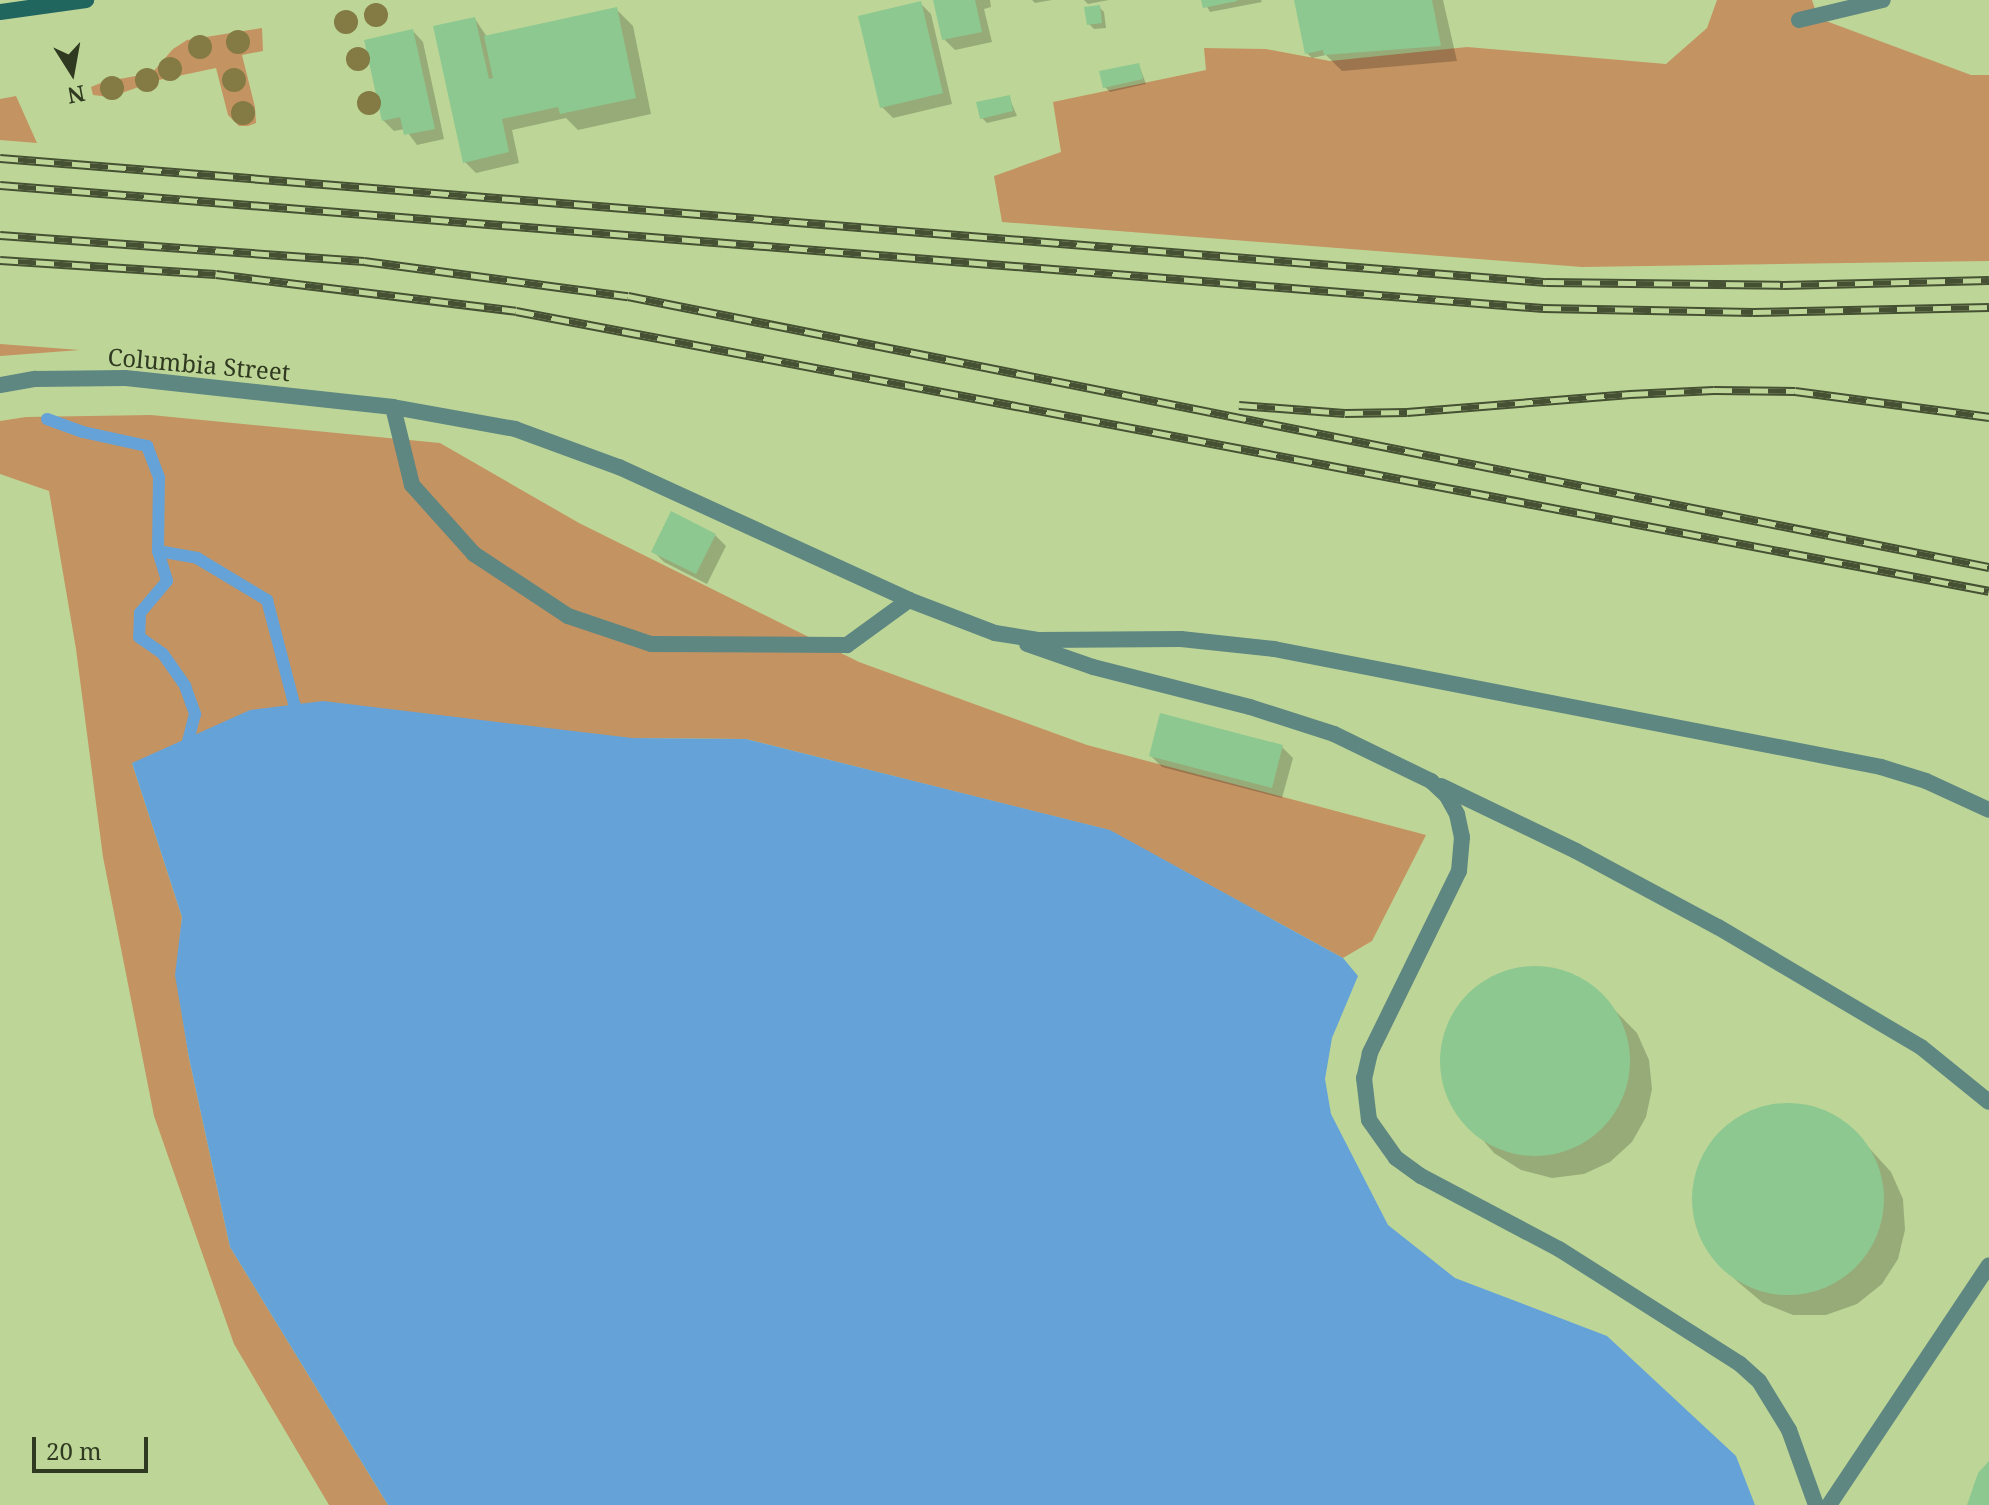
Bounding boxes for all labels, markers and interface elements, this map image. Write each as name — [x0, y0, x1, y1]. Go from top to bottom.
north arrow — [32, 32, 112, 112]
text: N — [65, 79, 88, 112]
street label: Columbia Street — [107, 342, 291, 386]
scale bar — [36, 1421, 152, 1471]
text: 20 m — [46, 1434, 102, 1467]

